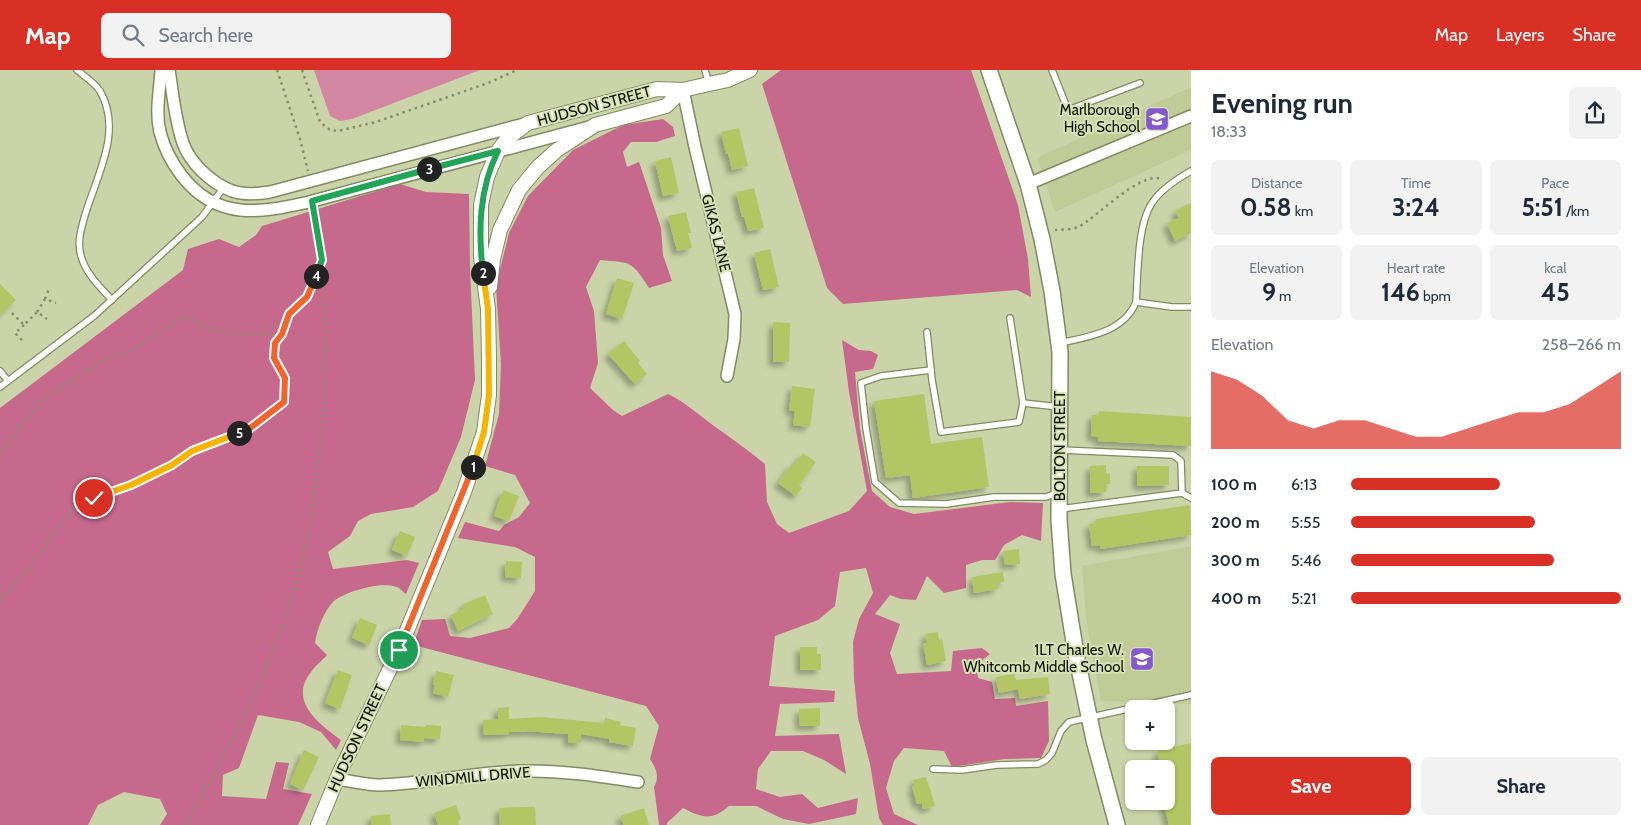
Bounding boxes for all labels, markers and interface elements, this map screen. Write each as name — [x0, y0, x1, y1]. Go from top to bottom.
search box — [101, 13, 451, 58]
text: Map — [25, 21, 71, 50]
icon: search — [119, 21, 147, 49]
text: Search here — [159, 24, 253, 47]
text: Map — [1435, 24, 1468, 46]
text: Layers — [1496, 24, 1545, 46]
text: Share — [1573, 24, 1616, 46]
street label: HUDSON STREET — [535, 82, 653, 130]
text: Evening run — [1211, 86, 1353, 120]
button: share — [1569, 87, 1621, 139]
place label: Marlborough High School — [1060, 101, 1140, 136]
school or university icon: Marlborough High School — [1144, 106, 1170, 132]
text: 18:33 — [1211, 122, 1247, 141]
pin: 3 — [416, 156, 442, 182]
text: 3 — [426, 160, 433, 178]
text: Distance — [1251, 174, 1302, 192]
text: Time — [1401, 174, 1431, 192]
text: Pace — [1541, 174, 1569, 192]
street label: GIKAS LANE — [698, 192, 734, 274]
text: 0.58 — [1240, 192, 1292, 222]
text: 3:24 — [1392, 192, 1440, 222]
text: 5:51 — [1521, 192, 1563, 222]
text: km — [1292, 202, 1313, 220]
text: /km — [1563, 202, 1589, 220]
text: Elevation — [1249, 259, 1304, 277]
text: Heart rate — [1387, 259, 1445, 277]
text: kcal — [1544, 259, 1567, 277]
pin: 2 — [470, 260, 496, 286]
pin: 4 — [304, 264, 328, 288]
text: 2 — [480, 264, 487, 282]
text: 4 — [312, 267, 321, 285]
text: 9 — [1262, 277, 1276, 307]
text: 146 — [1381, 277, 1420, 307]
text: 45 — [1541, 277, 1570, 307]
text: m — [1276, 287, 1291, 305]
text: bpm — [1420, 287, 1451, 305]
text: Elevation — [1211, 335, 1274, 354]
text: 258–266 m — [1542, 335, 1621, 354]
street label: BOLTON STREET — [1051, 391, 1069, 501]
pin: 5 — [226, 420, 252, 446]
text: 5 — [236, 424, 243, 442]
pin: 1 — [460, 454, 486, 480]
text: 1 — [471, 458, 476, 476]
text: 100 m — [1211, 475, 1257, 494]
text: 6:13 — [1291, 475, 1317, 494]
pin — [73, 477, 115, 519]
icon: check — [80, 484, 108, 512]
text: 200 m — [1211, 513, 1260, 532]
text: 5:55 — [1291, 513, 1320, 532]
text: 300 m — [1211, 551, 1260, 570]
text: 5:46 — [1291, 551, 1321, 570]
text: 400 m — [1211, 589, 1261, 608]
text: 5:21 — [1291, 589, 1317, 608]
pin — [378, 629, 420, 671]
icon: arrive — [385, 636, 413, 664]
place label: 1LT Charles W. Whitcomb Middle School — [964, 641, 1124, 676]
school or university icon: 1LT Charles W. Whitcomb Middle School — [1129, 646, 1155, 672]
street label: HUDSON STREET — [324, 681, 390, 795]
map controls — [1125, 700, 1175, 810]
button: + — [1125, 700, 1175, 750]
button: Save — [1211, 757, 1411, 815]
button: Share — [1421, 757, 1621, 815]
button: − — [1125, 760, 1175, 810]
street label: WINDMILL DRIVE — [415, 763, 531, 791]

